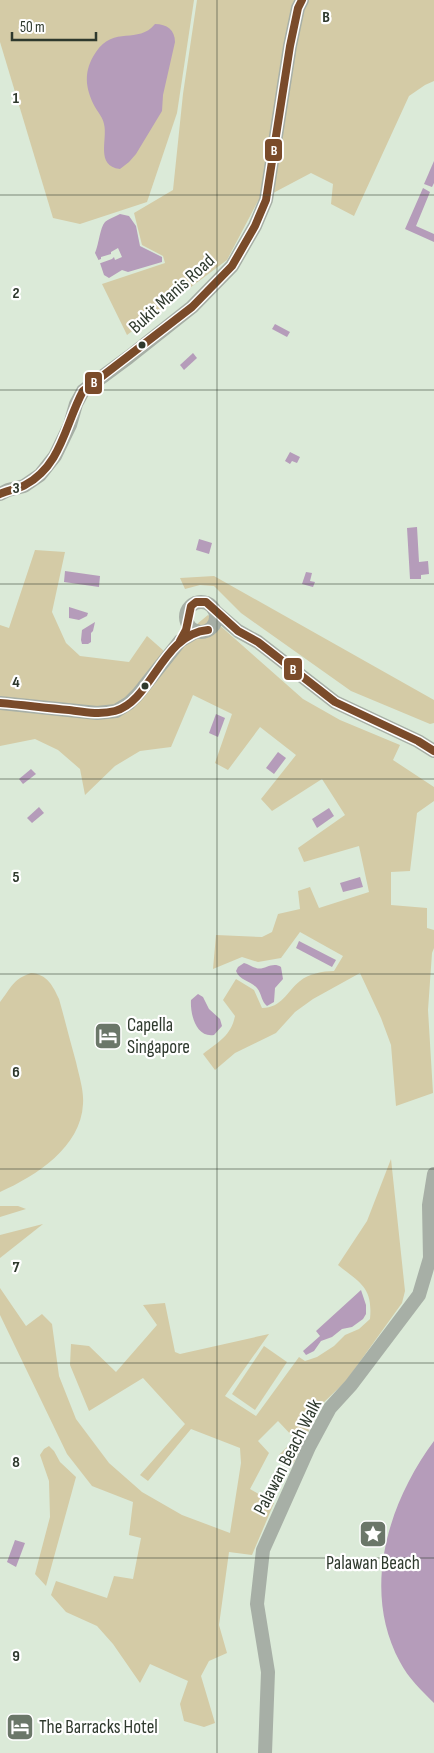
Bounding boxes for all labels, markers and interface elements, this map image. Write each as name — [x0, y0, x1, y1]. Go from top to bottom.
text: B — [322, 8, 330, 27]
scale bar — [12, 10, 96, 42]
text: 50 m — [20, 18, 45, 37]
text: 1 — [13, 89, 20, 108]
line badge: B — [264, 138, 283, 162]
text: B — [271, 142, 278, 159]
street label: Bukit Manis Road — [124, 249, 220, 339]
text: 2 — [12, 284, 20, 303]
unlabelled marker — [137, 340, 147, 350]
line badge: B — [84, 371, 103, 395]
text: B — [91, 374, 98, 391]
text: 3 — [12, 479, 20, 498]
line badge: B — [283, 657, 303, 681]
text: B — [290, 661, 297, 678]
text: 4 — [12, 673, 20, 692]
unlabelled marker — [140, 681, 150, 691]
text: 5 — [12, 868, 20, 887]
place label: Capella Singapore — [127, 1014, 190, 1059]
hotel icon: Capella Singapore — [93, 1021, 123, 1051]
text: 6 — [12, 1063, 20, 1082]
text: 7 — [13, 1258, 20, 1277]
street label: Palawan Beach Walk — [249, 1395, 327, 1519]
text: 8 — [12, 1453, 20, 1472]
place icon: Palawan Beach — [358, 1519, 388, 1549]
place label: Palawan Beach — [326, 1552, 420, 1575]
text: 9 — [12, 1647, 20, 1666]
hotel icon: The Barracks Hotel — [5, 1712, 35, 1742]
place label: The Barracks Hotel — [39, 1716, 158, 1739]

